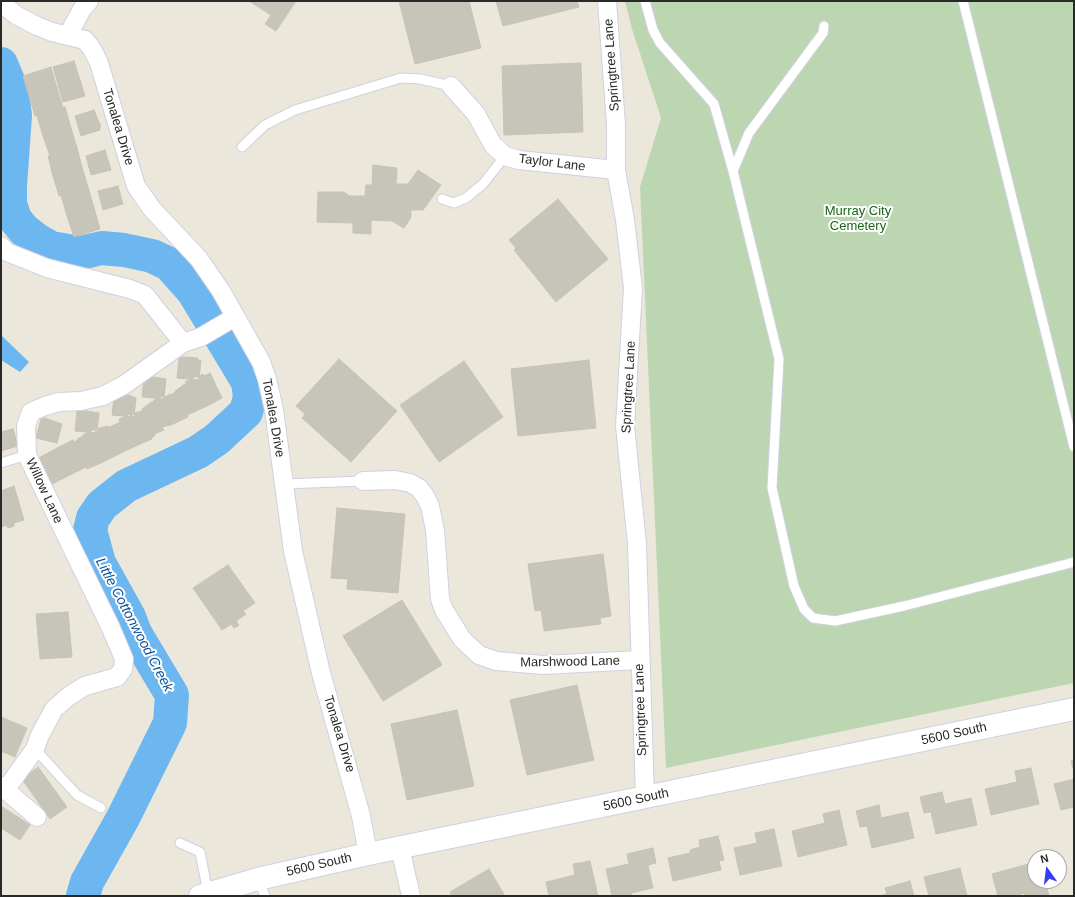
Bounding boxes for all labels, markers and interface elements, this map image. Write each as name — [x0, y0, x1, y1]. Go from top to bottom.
street label: Springtree Lane — [601, 18, 623, 112]
street label: Tonalea Drive — [99, 87, 137, 167]
street label: Taylor Lane — [518, 151, 586, 175]
park label: Murray City Cemetery — [825, 203, 891, 234]
street label: Springtree Lane — [619, 340, 639, 434]
street label: Tonalea Drive — [258, 378, 288, 458]
street label: Willow Lane — [22, 456, 66, 526]
water label: Little Cottonwood Creek — [92, 555, 176, 695]
street label: Marshwood Lane — [520, 653, 620, 671]
street label: Springtree Lane — [632, 664, 650, 756]
street label: Tonalea Drive — [320, 694, 358, 774]
street label: 5600 South — [920, 719, 988, 749]
street label: 5600 South — [602, 785, 670, 815]
north arrow — [1027, 849, 1067, 889]
street label: 5600 South — [285, 850, 353, 880]
text: N — [1039, 852, 1050, 865]

